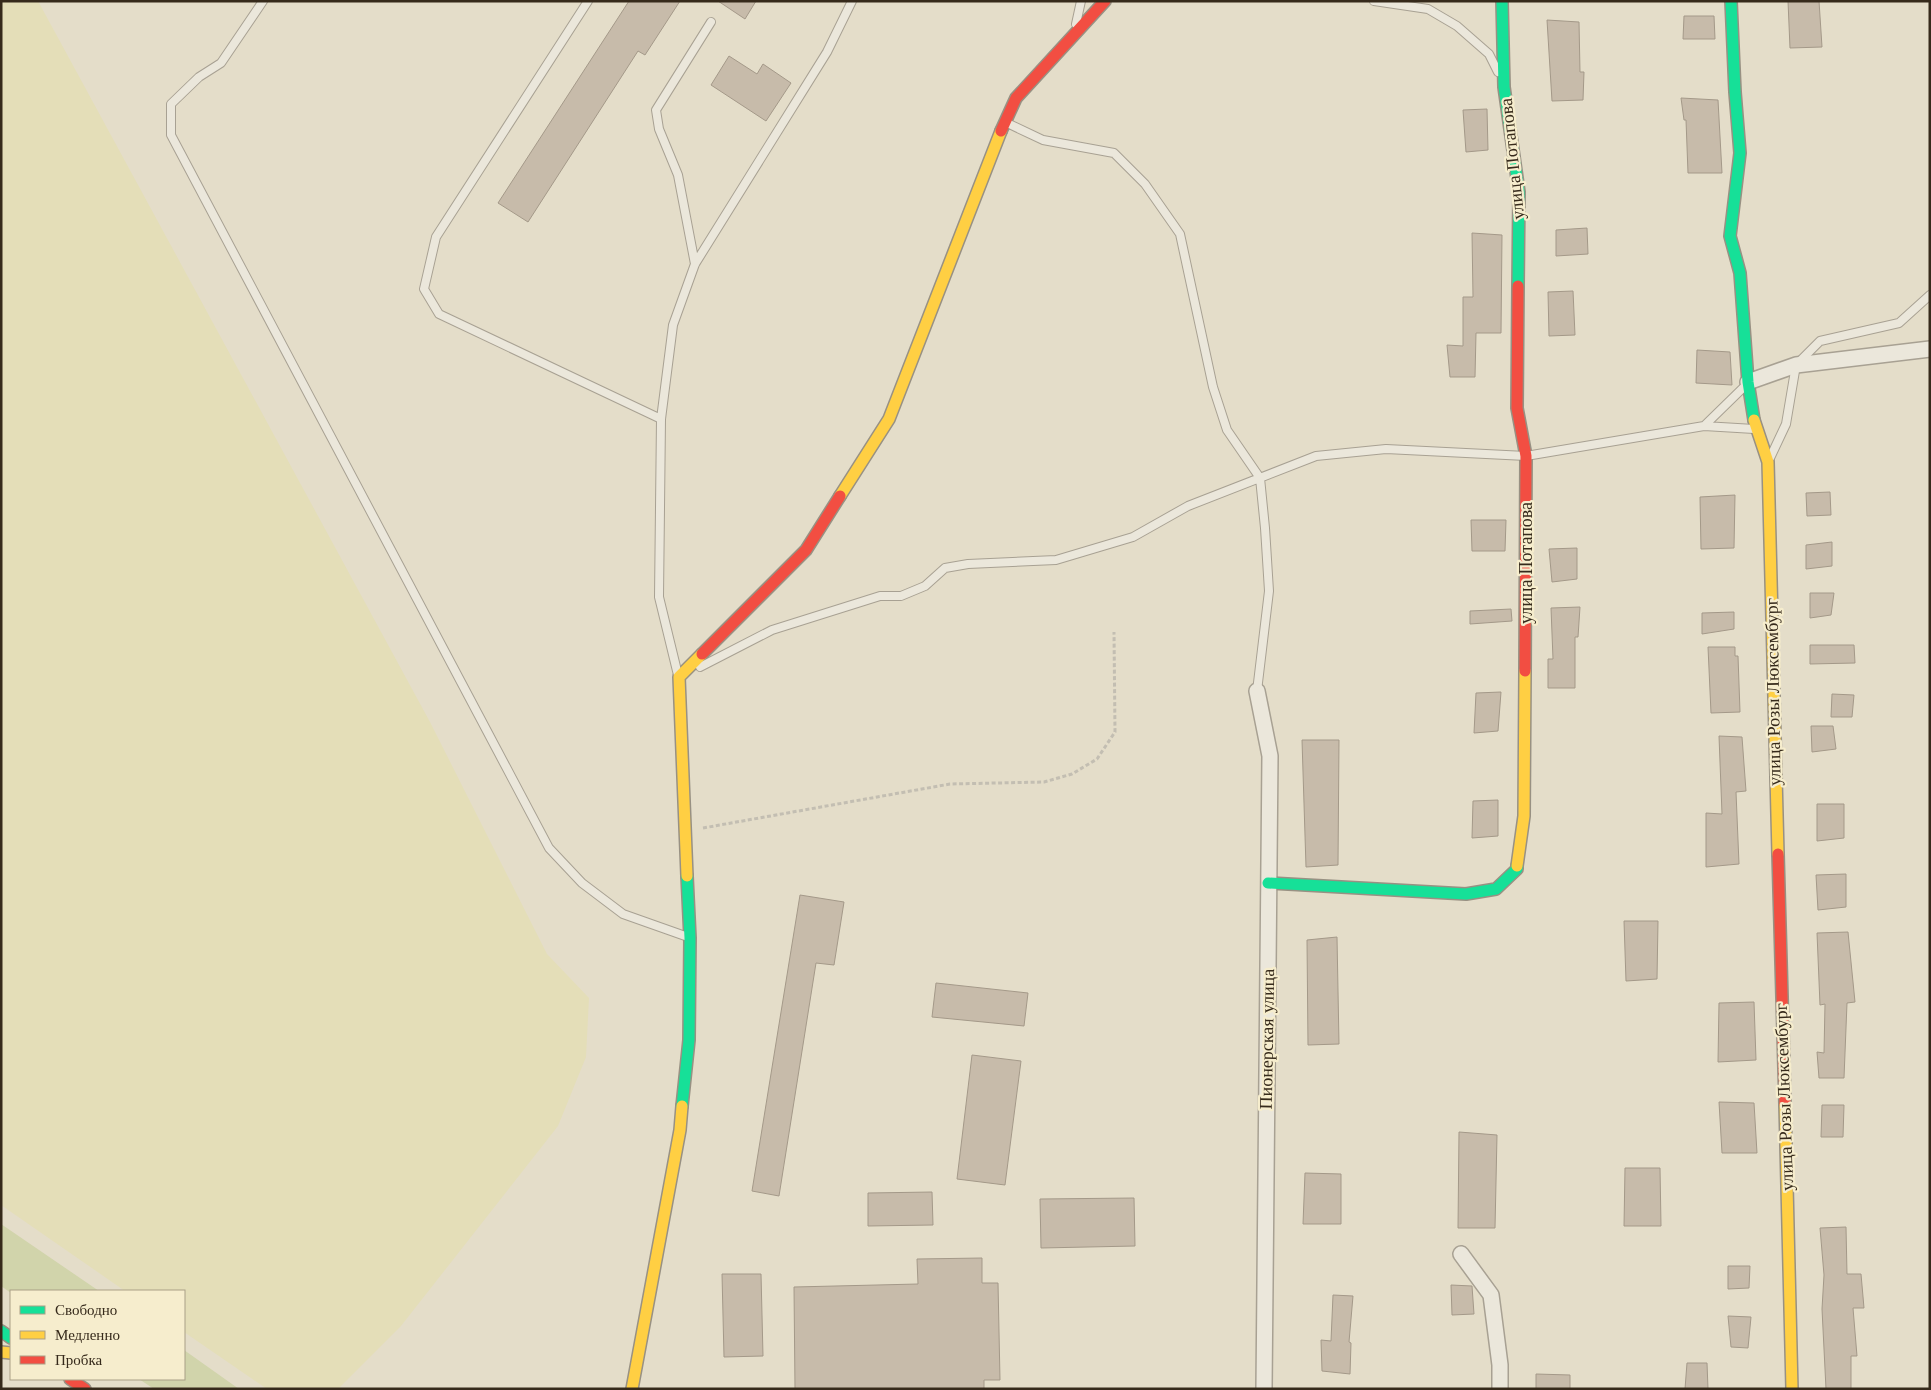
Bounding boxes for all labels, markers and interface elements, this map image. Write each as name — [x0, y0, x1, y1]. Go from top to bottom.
street label: улица Потапова — [1495, 97, 1529, 221]
street label: улица Потапова — [1515, 502, 1537, 624]
street label: улица Розы Люксембург — [1760, 598, 1786, 786]
street label: Пионерская улица — [1255, 969, 1279, 1109]
street label: улица Розы Люксембург — [1770, 1003, 1798, 1191]
legend — [10, 1290, 185, 1380]
text: Свободно — [55, 1300, 117, 1319]
text: Медленно — [55, 1325, 120, 1344]
text: Пробка — [55, 1350, 103, 1369]

